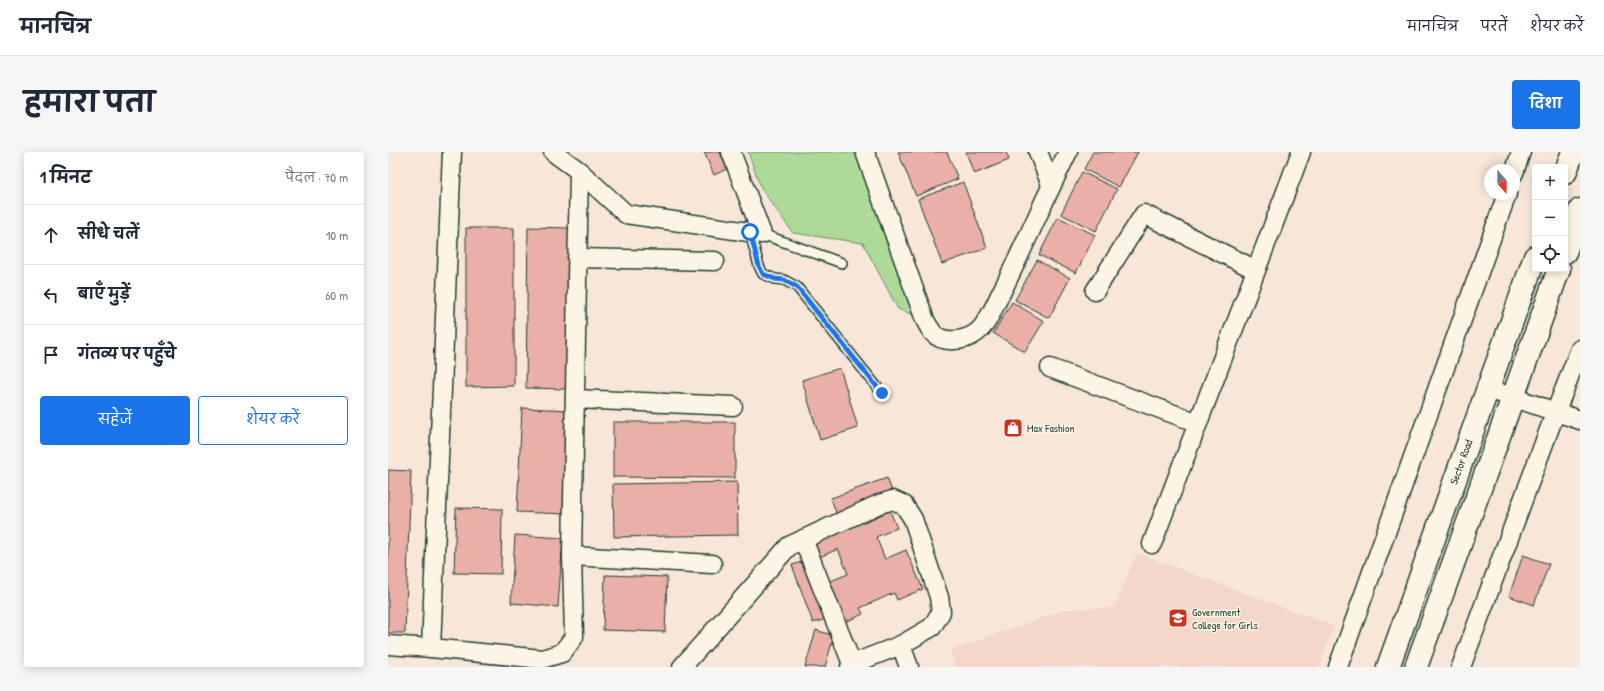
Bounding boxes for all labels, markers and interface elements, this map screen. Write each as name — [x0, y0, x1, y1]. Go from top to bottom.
text: मानचित्र — [20, 13, 91, 39]
text: मानचित्र — [1407, 16, 1458, 35]
text: परतें — [1480, 16, 1508, 35]
text: शेयर करें — [1530, 16, 1584, 35]
button: दिशा — [1512, 80, 1580, 129]
text: हमारा पता — [24, 83, 155, 121]
north arrow — [1484, 164, 1520, 200]
map controls — [1532, 164, 1568, 272]
button: + — [1532, 164, 1568, 200]
text: 1 मिनट — [40, 165, 91, 188]
text: पैदल · 70 m — [285, 168, 348, 186]
button: − — [1532, 200, 1568, 236]
text: सीधे चलें — [78, 223, 139, 244]
route start — [741, 223, 759, 241]
icon: ahead — [40, 224, 62, 246]
text: 10 m — [326, 226, 348, 244]
button: locate — [1532, 236, 1568, 272]
text: बाएँ मुड़ें — [78, 283, 130, 304]
icon: left — [40, 284, 62, 306]
text: 60 m — [325, 286, 348, 304]
text: गंतव्य पर पहुँचे — [78, 343, 176, 364]
icon: arrive — [40, 344, 62, 366]
route end — [873, 384, 891, 402]
button: सहेजें — [40, 396, 190, 445]
button: शेयर करें — [198, 396, 348, 445]
shop icon: Max Fashion — [1002, 417, 1024, 439]
place label: Max Fashion — [1027, 421, 1075, 435]
street label: Sector Road — [1446, 437, 1476, 486]
place label: Government College for Girls — [1192, 605, 1258, 632]
school or university icon: Government College for Girls — [1167, 607, 1189, 629]

